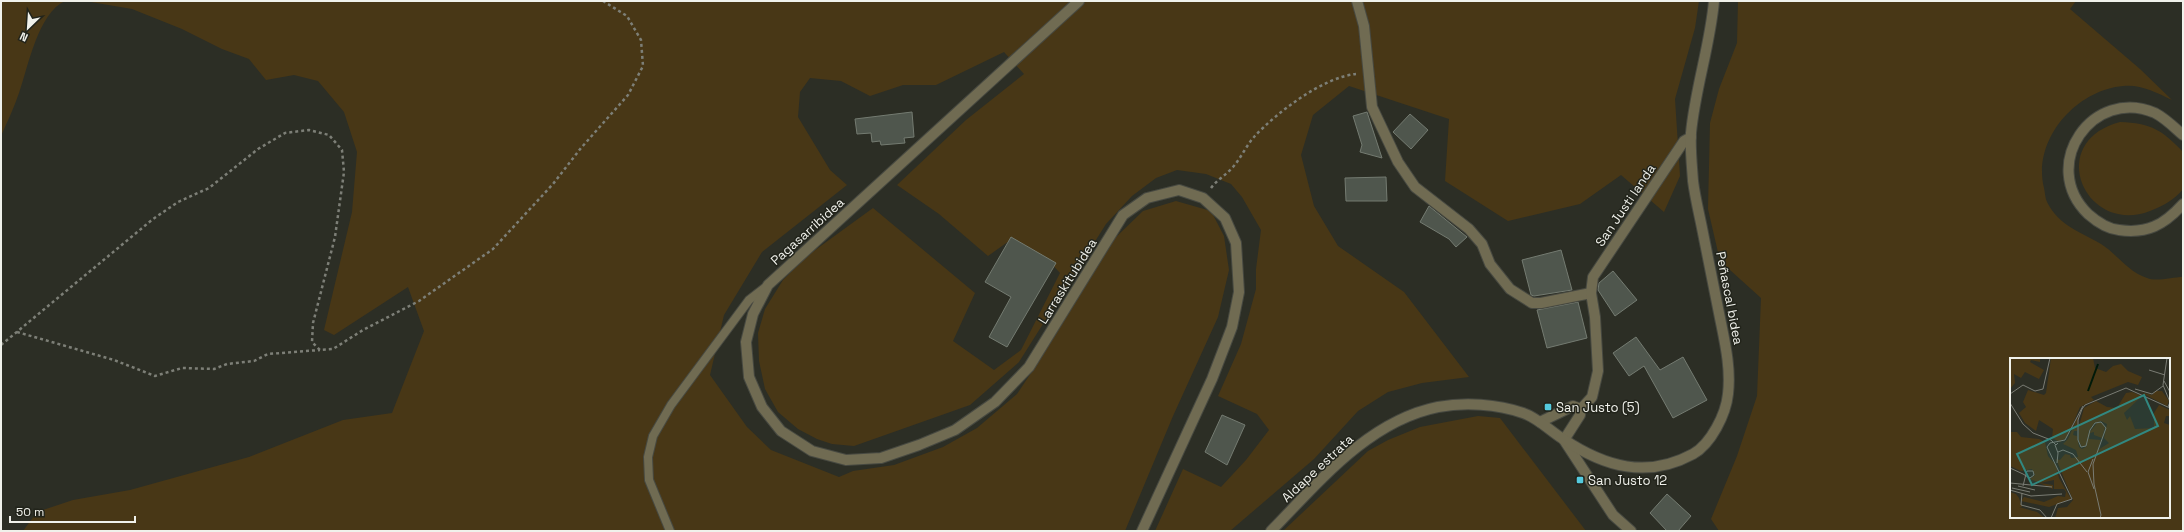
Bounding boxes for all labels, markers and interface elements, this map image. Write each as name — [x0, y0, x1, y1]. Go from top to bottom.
north arrow — [8, 8, 48, 48]
text: N — [17, 29, 30, 45]
street label: San Justi landa — [1592, 160, 1660, 250]
street label: Pagasarribidea — [767, 194, 848, 269]
street label: Larraskitubidea — [1034, 235, 1101, 327]
street label: Peñascal bidea — [1712, 250, 1747, 347]
inset map — [2010, 358, 2170, 518]
place label: San Justo (5) — [1556, 399, 1640, 416]
marker: San Justo (5) — [1543, 402, 1553, 412]
street label: Aldape estrata — [1278, 430, 1357, 506]
place label: San Justo 12 — [1588, 472, 1667, 489]
marker: San Justo 12 — [1575, 475, 1585, 485]
scale bar — [10, 498, 135, 524]
text: 50 m — [16, 504, 44, 520]

